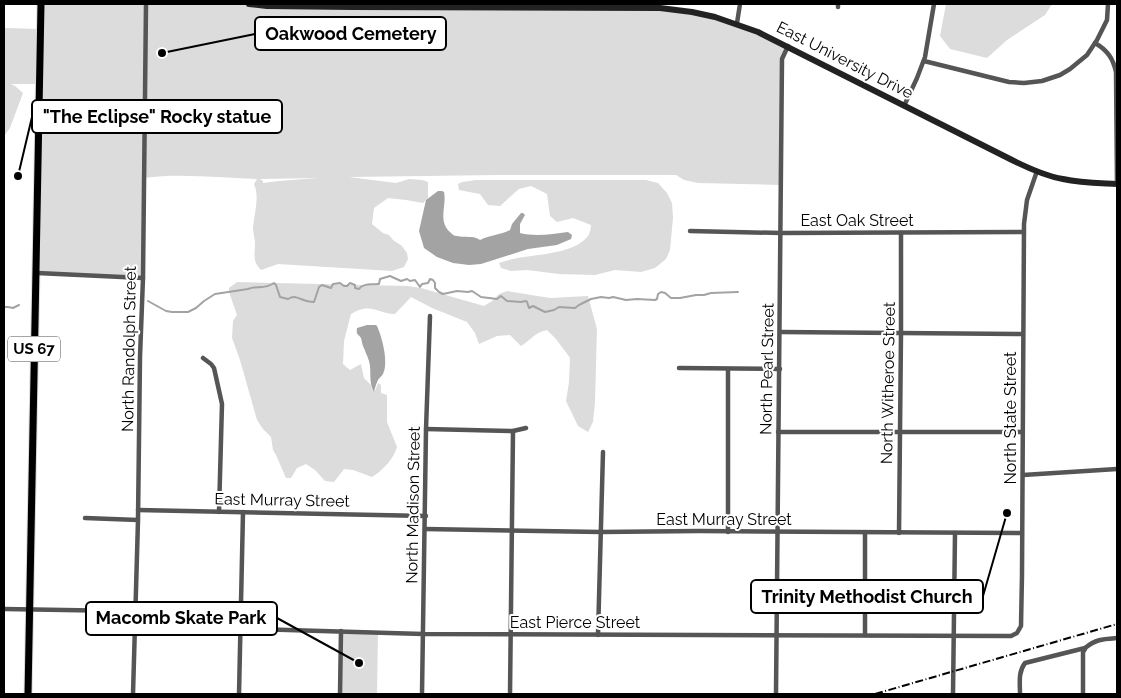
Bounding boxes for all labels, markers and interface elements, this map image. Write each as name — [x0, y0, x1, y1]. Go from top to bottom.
callout: Oakwood Cemetery — [255, 17, 446, 50]
street label: East University Drive — [774, 17, 916, 103]
text: Oakwood Cemetery — [265, 23, 437, 44]
callout: "The Eclipse" Rocky statue — [32, 100, 282, 133]
text: "The Eclipse" Rocky statue — [43, 106, 271, 127]
street label: East Oak Street — [800, 211, 914, 230]
street label: North Randolph Street — [118, 265, 140, 432]
street label: North Witheroe Street — [877, 301, 899, 464]
street label: North Pearl Street — [756, 302, 778, 435]
road number: US 67 — [8, 336, 60, 362]
street label: North State Street — [1001, 351, 1020, 484]
street label: North Madison Street — [402, 426, 424, 584]
street label: East Murray Street — [214, 489, 351, 511]
street label: East Murray Street — [656, 510, 792, 529]
callout: Trinity Methodist Church — [751, 580, 983, 613]
text: Trinity Methodist Church — [761, 586, 973, 607]
callout: Macomb Skate Park — [86, 602, 277, 635]
text: Macomb Skate Park — [96, 607, 267, 628]
street label: East Pierce Street — [510, 613, 641, 632]

